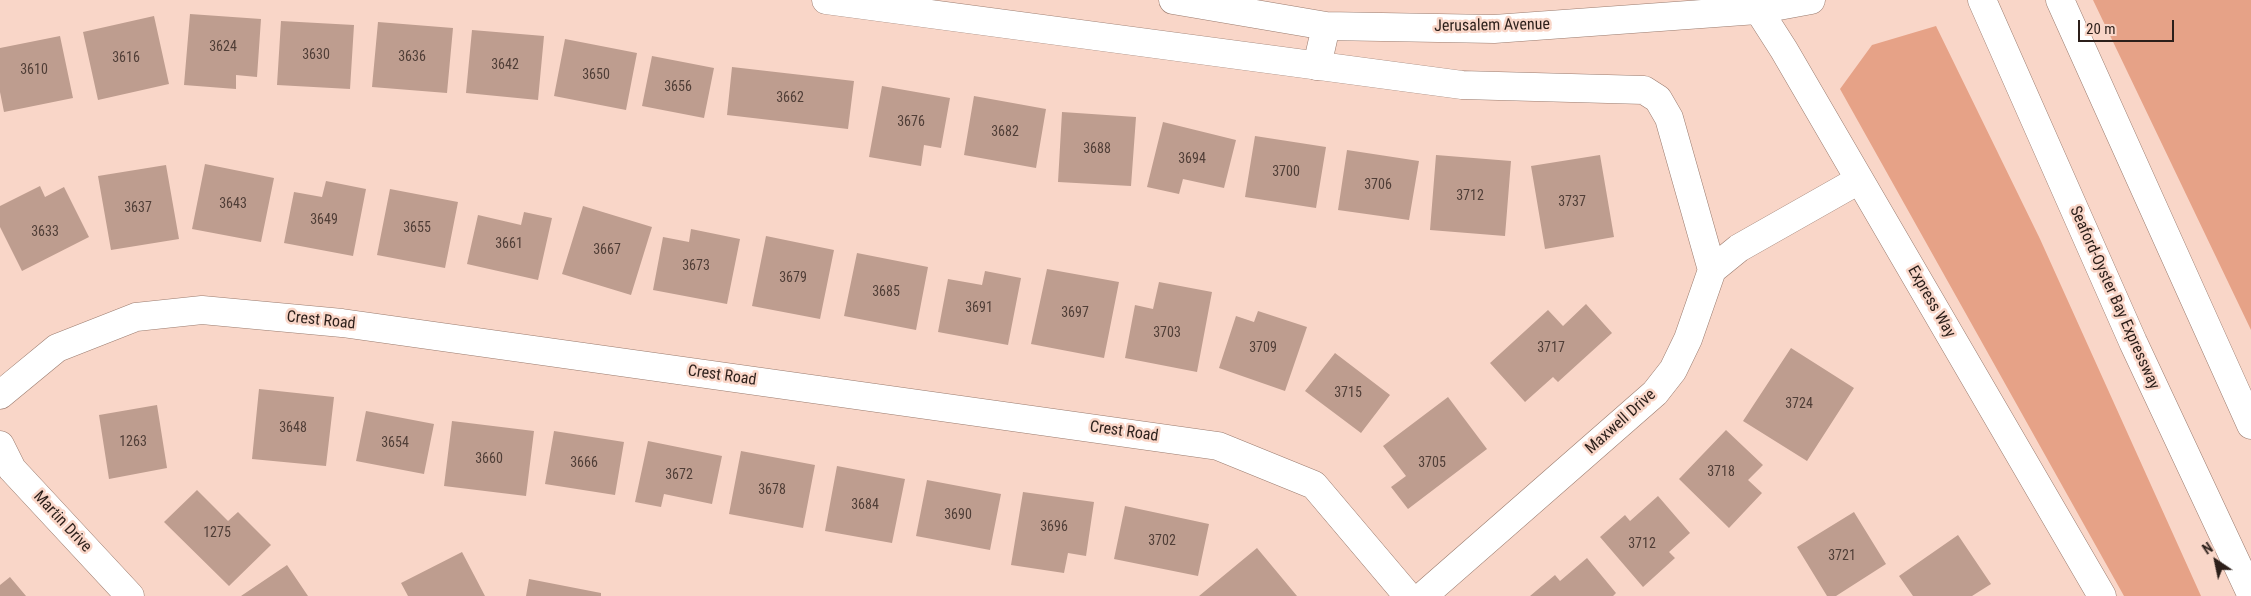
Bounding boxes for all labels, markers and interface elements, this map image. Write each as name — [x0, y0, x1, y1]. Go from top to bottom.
scale bar — [2081, 10, 2177, 42]
street label: Jerusalem Avenue — [1434, 15, 1550, 37]
text: 20 m — [2086, 20, 2116, 38]
house number: 3624 — [209, 39, 237, 55]
house number: 3630 — [302, 47, 330, 63]
house number: 3636 — [398, 49, 426, 65]
house number: 3616 — [112, 50, 140, 66]
house number: 3642 — [491, 57, 519, 73]
house number: 3610 — [20, 62, 48, 78]
house number: 3650 — [582, 67, 610, 83]
house number: 3656 — [664, 79, 692, 95]
house number: 3662 — [776, 90, 804, 106]
house number: 3676 — [897, 114, 925, 130]
house number: 3682 — [991, 124, 1019, 140]
house number: 3688 — [1083, 141, 1111, 157]
house number: 3694 — [1178, 151, 1206, 167]
house number: 3700 — [1272, 164, 1300, 180]
house number: 3706 — [1364, 177, 1392, 193]
house number: 3712 — [1456, 188, 1484, 204]
house number: 3737 — [1558, 194, 1586, 210]
house number: 3643 — [219, 196, 247, 212]
house number: 3637 — [124, 200, 152, 216]
street label: Seaford-Oyster Bay Expressway — [2065, 203, 2163, 393]
house number: 3649 — [310, 212, 338, 228]
house number: 3655 — [403, 220, 431, 236]
house number: 3633 — [31, 224, 59, 240]
house number: 3661 — [495, 236, 523, 252]
house number: 3667 — [593, 242, 621, 258]
house number: 3673 — [682, 258, 710, 274]
street label: Express Way — [1903, 263, 1959, 341]
house number: 3679 — [779, 270, 807, 286]
house number: 3685 — [872, 284, 900, 300]
house number: 3691 — [965, 300, 993, 316]
house number: 3697 — [1061, 305, 1089, 321]
street label: Crest Road — [286, 308, 356, 334]
house number: 3703 — [1153, 325, 1181, 341]
house number: 3709 — [1249, 340, 1277, 356]
house number: 3717 — [1537, 340, 1565, 356]
street label: Crest Road — [686, 362, 758, 390]
house number: 3715 — [1334, 385, 1362, 401]
street label: Maxwell Drive — [1582, 386, 1660, 458]
house number: 3724 — [1785, 396, 1813, 412]
street label: Crest Road — [1088, 418, 1160, 446]
house number: 3648 — [279, 420, 307, 436]
house number: 1263 — [119, 434, 147, 450]
house number: 3654 — [381, 435, 409, 451]
house number: 3660 — [475, 451, 503, 467]
house number: 3666 — [570, 455, 598, 471]
house number: 3705 — [1418, 455, 1446, 471]
house number: 3718 — [1707, 464, 1735, 480]
house number: 3672 — [665, 467, 693, 483]
house number: 3678 — [758, 482, 786, 498]
street label: Martin Drive — [29, 487, 95, 557]
house number: 3684 — [851, 497, 879, 513]
house number: 3690 — [944, 507, 972, 523]
house number: 3696 — [1040, 519, 1068, 535]
house number: 1275 — [203, 525, 231, 541]
house number: 3702 — [1148, 533, 1176, 549]
house number: 3712 — [1628, 536, 1656, 552]
north arrow — [2191, 536, 2241, 586]
text: N — [2200, 540, 2216, 558]
house number: 3721 — [1828, 548, 1856, 564]

